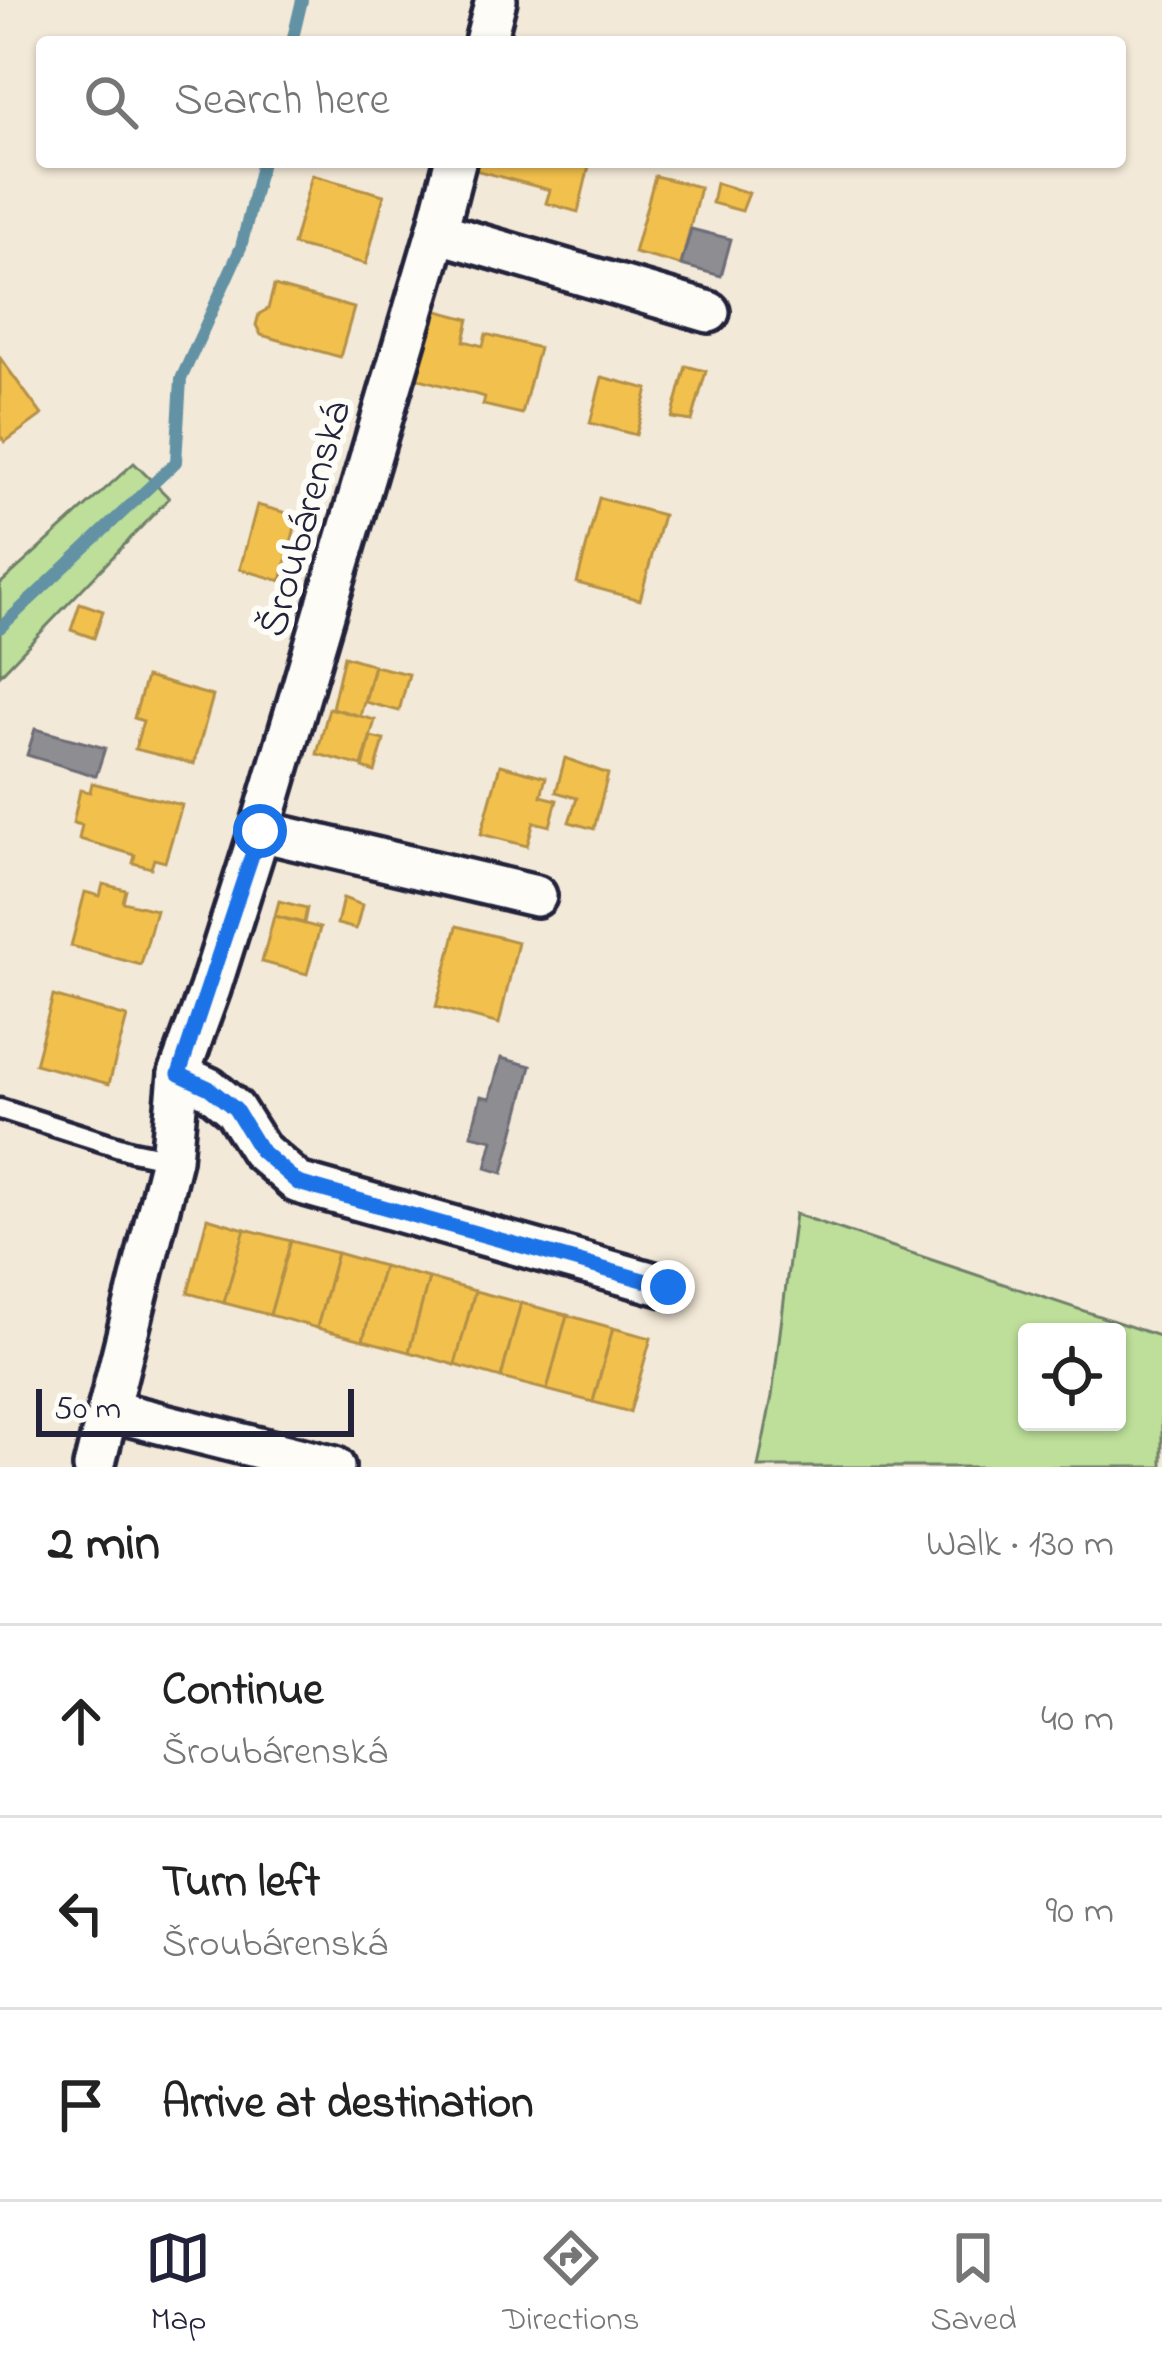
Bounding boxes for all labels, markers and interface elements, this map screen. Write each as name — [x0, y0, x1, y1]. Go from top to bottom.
search box — [36, 36, 1126, 168]
icon: search — [78, 69, 144, 135]
text: Search here — [174, 69, 390, 135]
street label: Šroubárenská — [244, 394, 369, 644]
route start — [233, 804, 287, 858]
route end — [641, 1260, 695, 1314]
map controls — [1018, 1323, 1126, 1431]
button: locate — [1018, 1323, 1126, 1431]
scale bar — [36, 1383, 354, 1436]
text: 50 m — [54, 1386, 121, 1434]
text: 2 min — [48, 1508, 160, 1583]
text: Walk · 130 m — [926, 1517, 1114, 1574]
text: Continue — [162, 1659, 323, 1725]
icon: ahead — [48, 1688, 114, 1754]
text: 40 m — [1041, 1692, 1114, 1749]
text: Šroubárenská — [162, 1725, 387, 1782]
text: Turn left — [162, 1851, 320, 1917]
icon: left — [48, 1880, 114, 1946]
text: 90 m — [1045, 1884, 1114, 1941]
text: Šroubárenská — [162, 1917, 387, 1974]
icon: arrive — [48, 2072, 114, 2138]
text: Arrive at destination — [162, 2072, 533, 2138]
tab: Map — [145, 2225, 211, 2345]
tab: Directions — [502, 2225, 640, 2345]
tab: Saved — [930, 2225, 1017, 2345]

